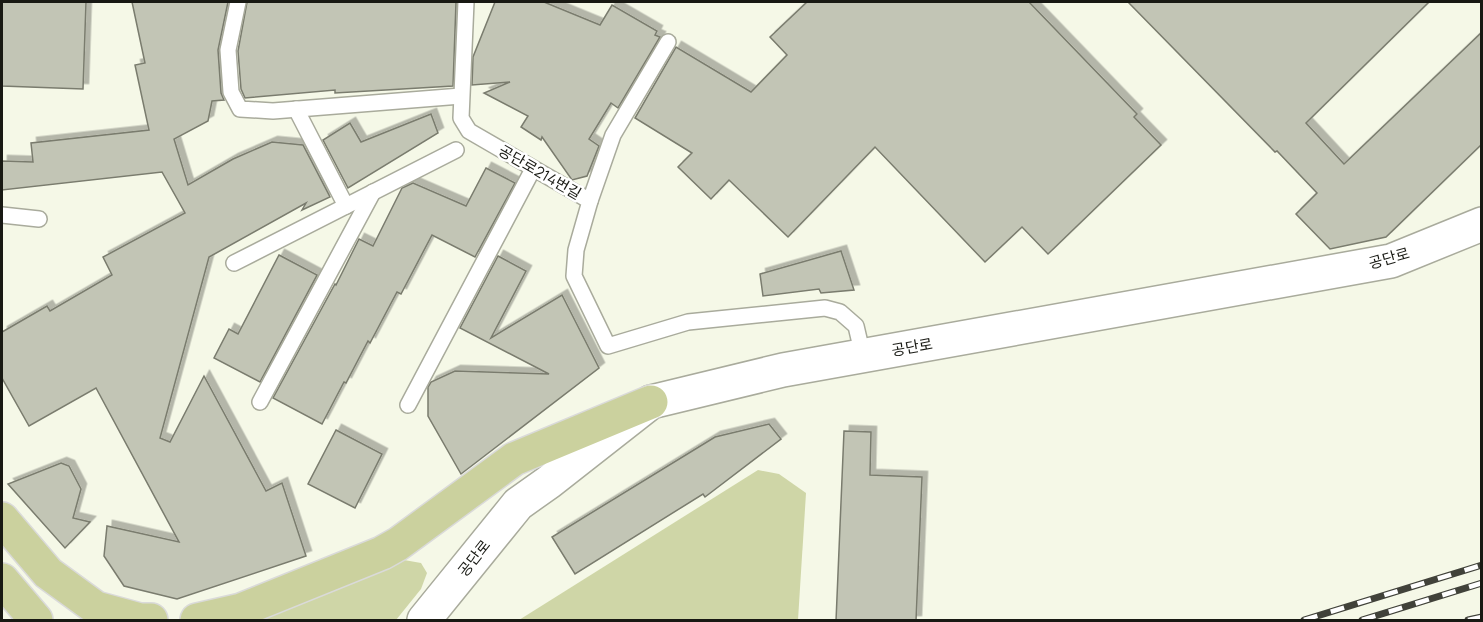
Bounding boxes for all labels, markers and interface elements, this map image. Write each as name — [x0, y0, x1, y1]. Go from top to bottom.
street label: 공단로214번길 — [495, 140, 585, 204]
street label: 공단로 — [1366, 242, 1412, 274]
street label: 공단로 — [890, 333, 934, 361]
street label: 공단로 — [453, 535, 495, 581]

